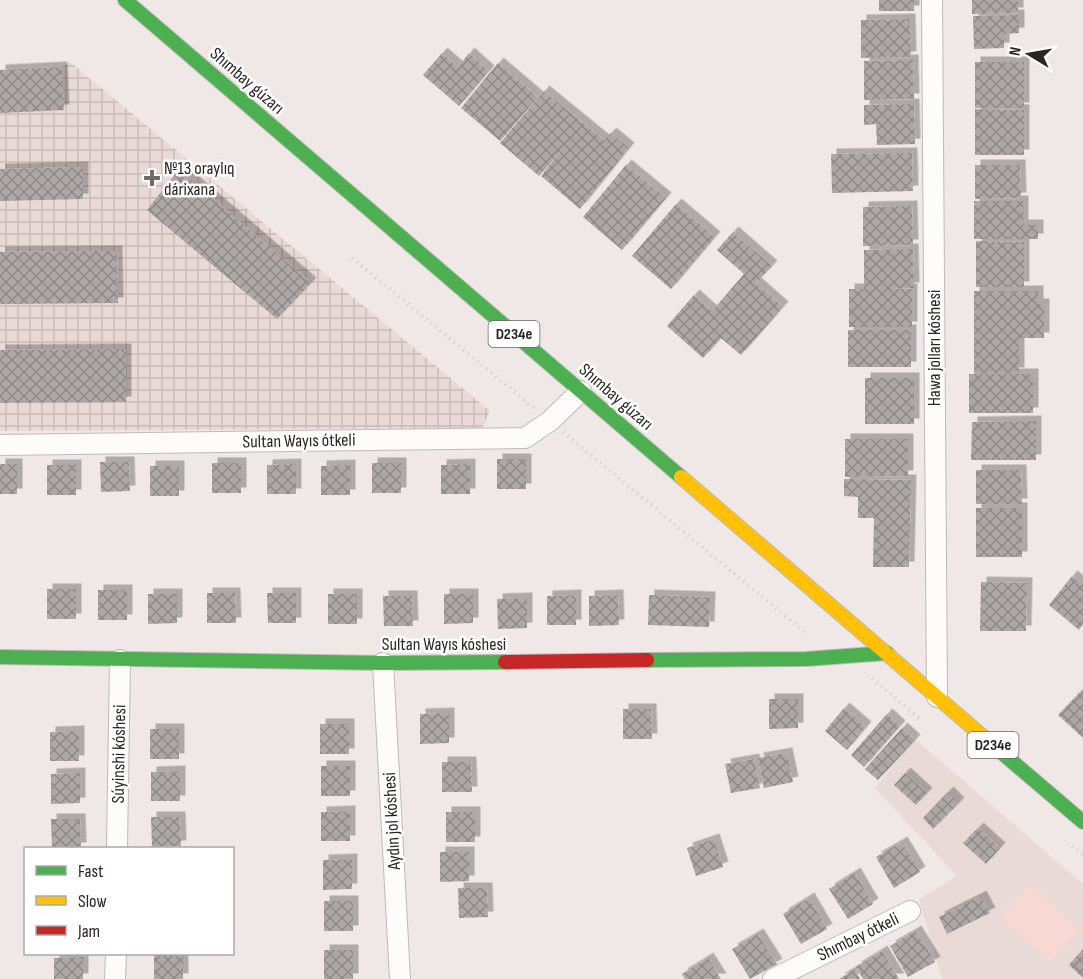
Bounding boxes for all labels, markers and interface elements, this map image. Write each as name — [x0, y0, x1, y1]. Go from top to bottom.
north arrow — [999, 24, 1059, 84]
street label: Shımbay gúzarı — [206, 43, 288, 119]
text: N — [1006, 45, 1026, 57]
place label: №13 oraylıq dárixana — [164, 158, 235, 200]
marker: №13 oraylıq dárixana — [145, 171, 159, 185]
street label: Hawa jolları kóshesi — [924, 290, 945, 406]
road number: D234e — [488, 321, 540, 347]
street label: Shımbay gúzarı — [575, 359, 657, 435]
street label: Sultan Wayıs ótkeli — [242, 430, 356, 452]
street label: Sultan Wayıs kóshesi — [382, 634, 506, 655]
street label: Súyinshi kóshesi — [108, 704, 130, 804]
road number: D234e — [968, 732, 1018, 758]
street label: Aydın jol kóshesi — [379, 772, 405, 871]
legend — [24, 847, 234, 955]
text: Fast — [78, 861, 104, 882]
text: Slow — [78, 891, 107, 912]
street label: Shımbay ótkeli — [814, 908, 902, 966]
text: Jam — [77, 921, 100, 942]

